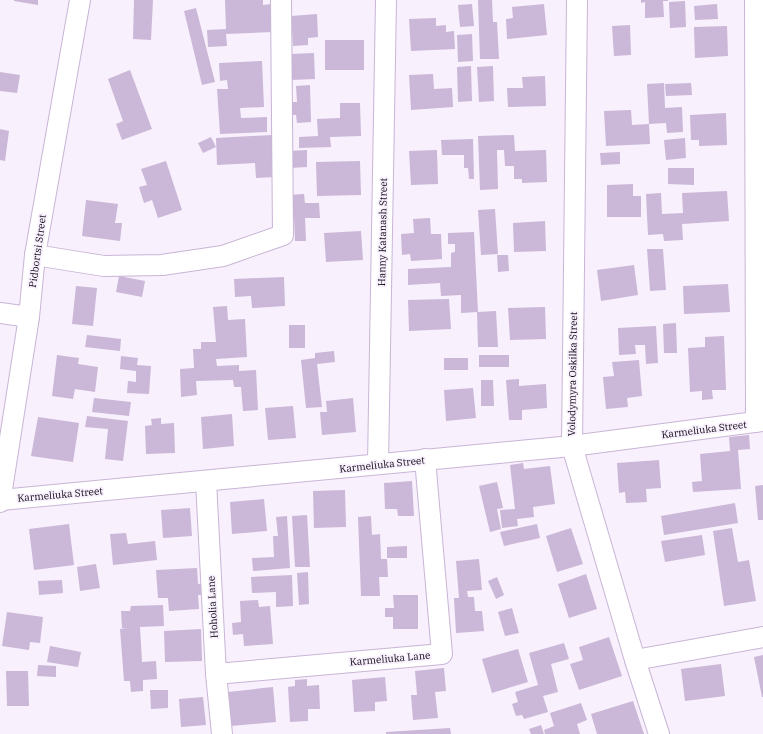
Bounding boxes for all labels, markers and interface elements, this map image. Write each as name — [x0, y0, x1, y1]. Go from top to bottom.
street label: Hanny Katanash Street — [375, 177, 390, 286]
street label: Pidbortsi Street — [26, 213, 49, 288]
street label: Volodymyra Oskilka Street — [565, 311, 580, 436]
street label: Karmeliuka Street — [661, 418, 748, 441]
street label: Karmeliuka Street — [339, 454, 426, 475]
street label: Karmeliuka Street — [17, 484, 104, 505]
street label: Hoholia Lane — [204, 575, 221, 639]
street label: Karmeliuka Lane — [349, 649, 431, 668]

